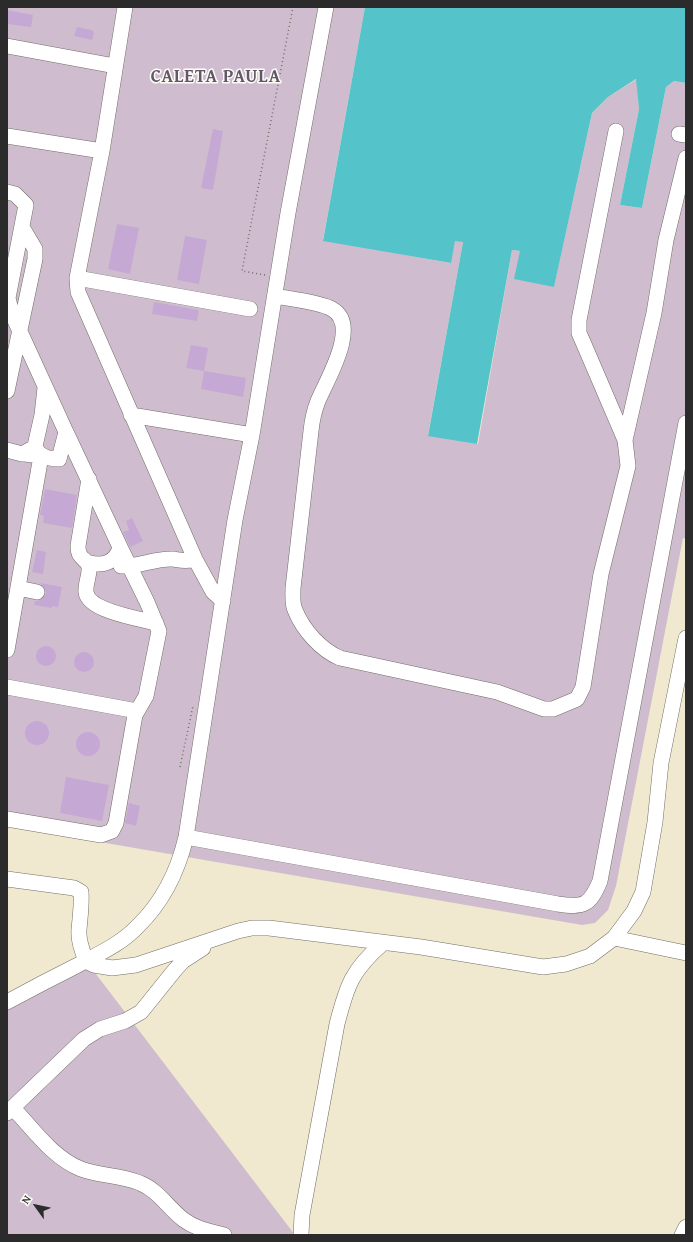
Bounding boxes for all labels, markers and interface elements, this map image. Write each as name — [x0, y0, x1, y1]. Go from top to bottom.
district label: CALETA PAULA — [151, 66, 281, 88]
north arrow — [16, 1186, 56, 1226]
text: N — [17, 1192, 35, 1207]

